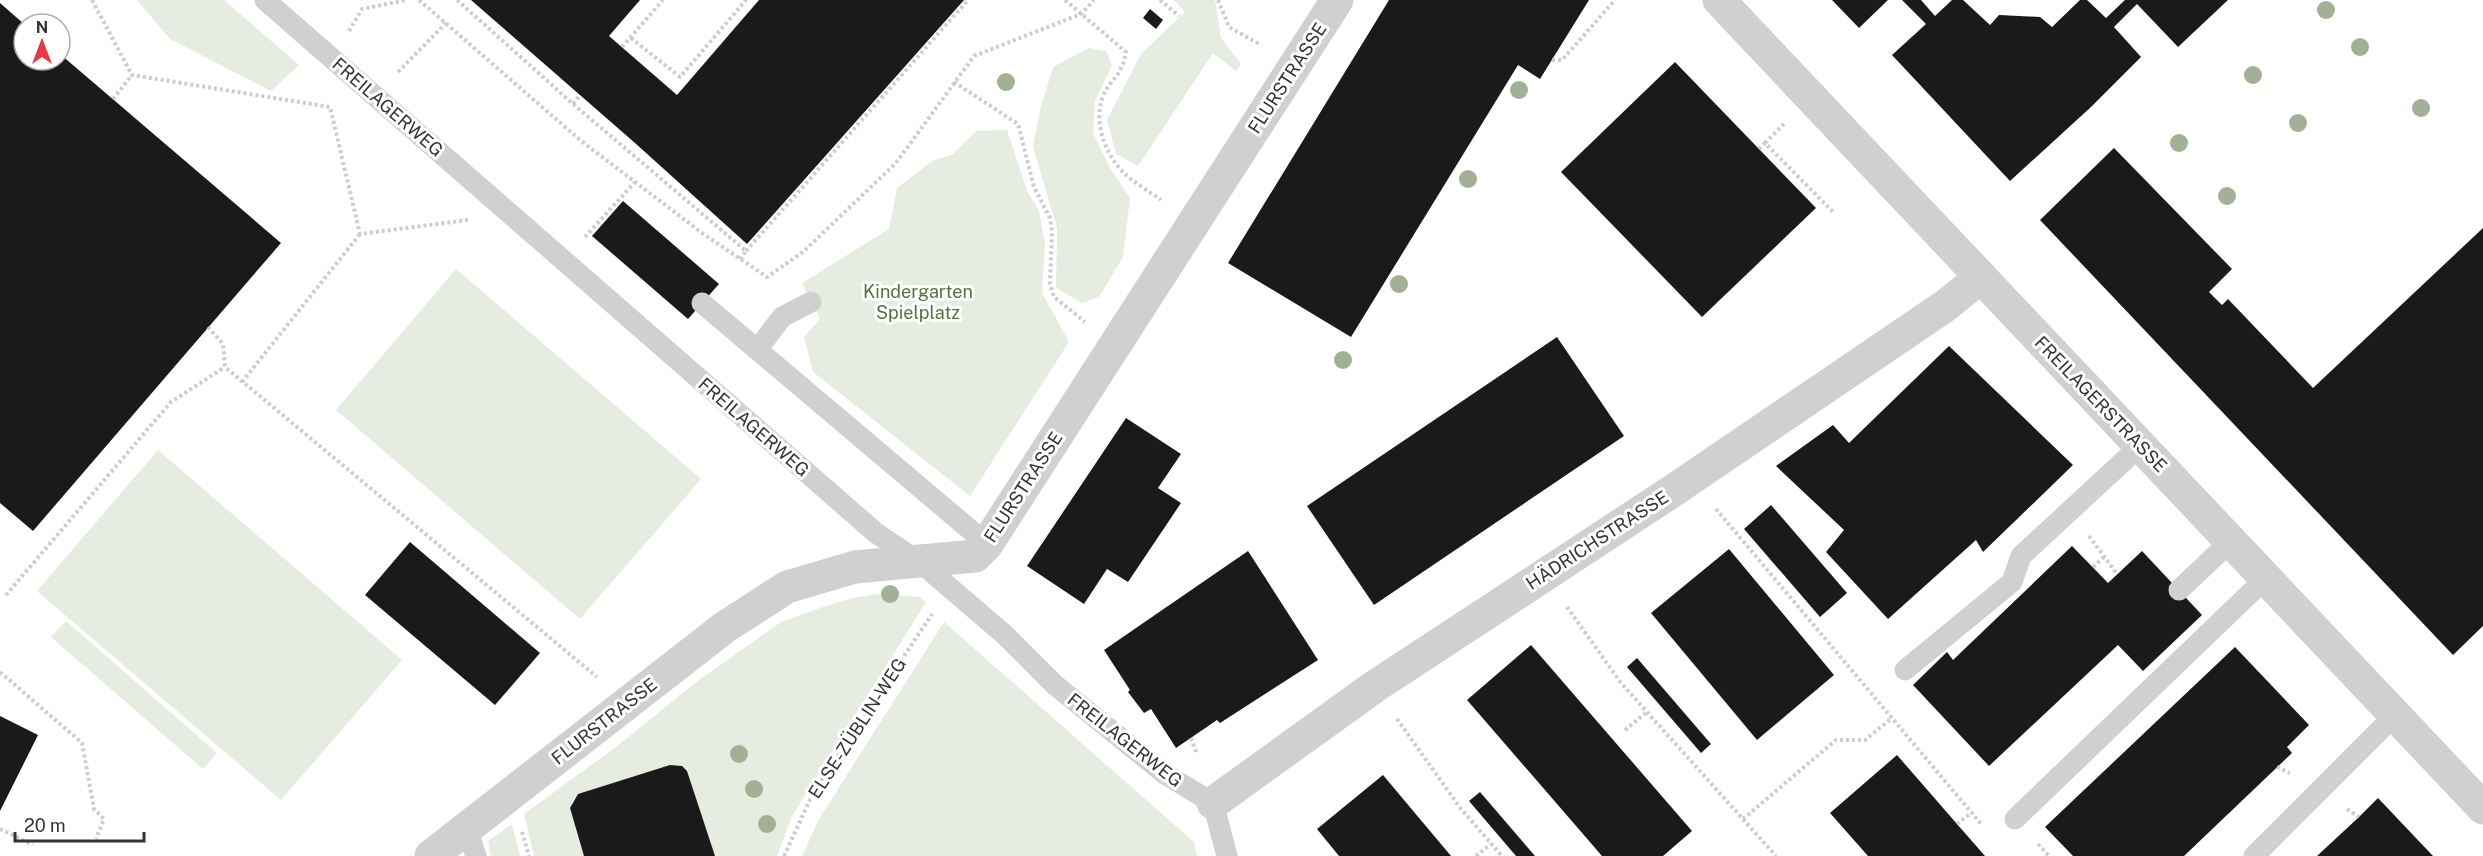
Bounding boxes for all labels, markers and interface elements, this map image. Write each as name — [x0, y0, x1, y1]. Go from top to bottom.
north arrow — [12, 12, 72, 72]
text: N — [36, 18, 48, 37]
street label: FLURSTRASSE — [1243, 19, 1331, 137]
street label: FREILAGERWEG — [328, 53, 448, 161]
park label: Kindergarten Spielplatz — [863, 281, 973, 323]
street label: FREILAGERSTRASSE — [2031, 332, 2171, 476]
street label: FREILAGERWEG — [694, 373, 814, 481]
street label: FLURSTRASSE — [979, 428, 1067, 546]
street label: HÄDRICHSTRASSE — [1522, 485, 1672, 594]
street label: ELSE-ZÜBLIN-WEG — [803, 653, 910, 802]
street label: FLURSTRASSE — [547, 673, 661, 769]
street label: FREILAGERWEG — [1063, 689, 1187, 791]
scale bar — [15, 805, 144, 843]
text: 20 m — [24, 815, 66, 836]

